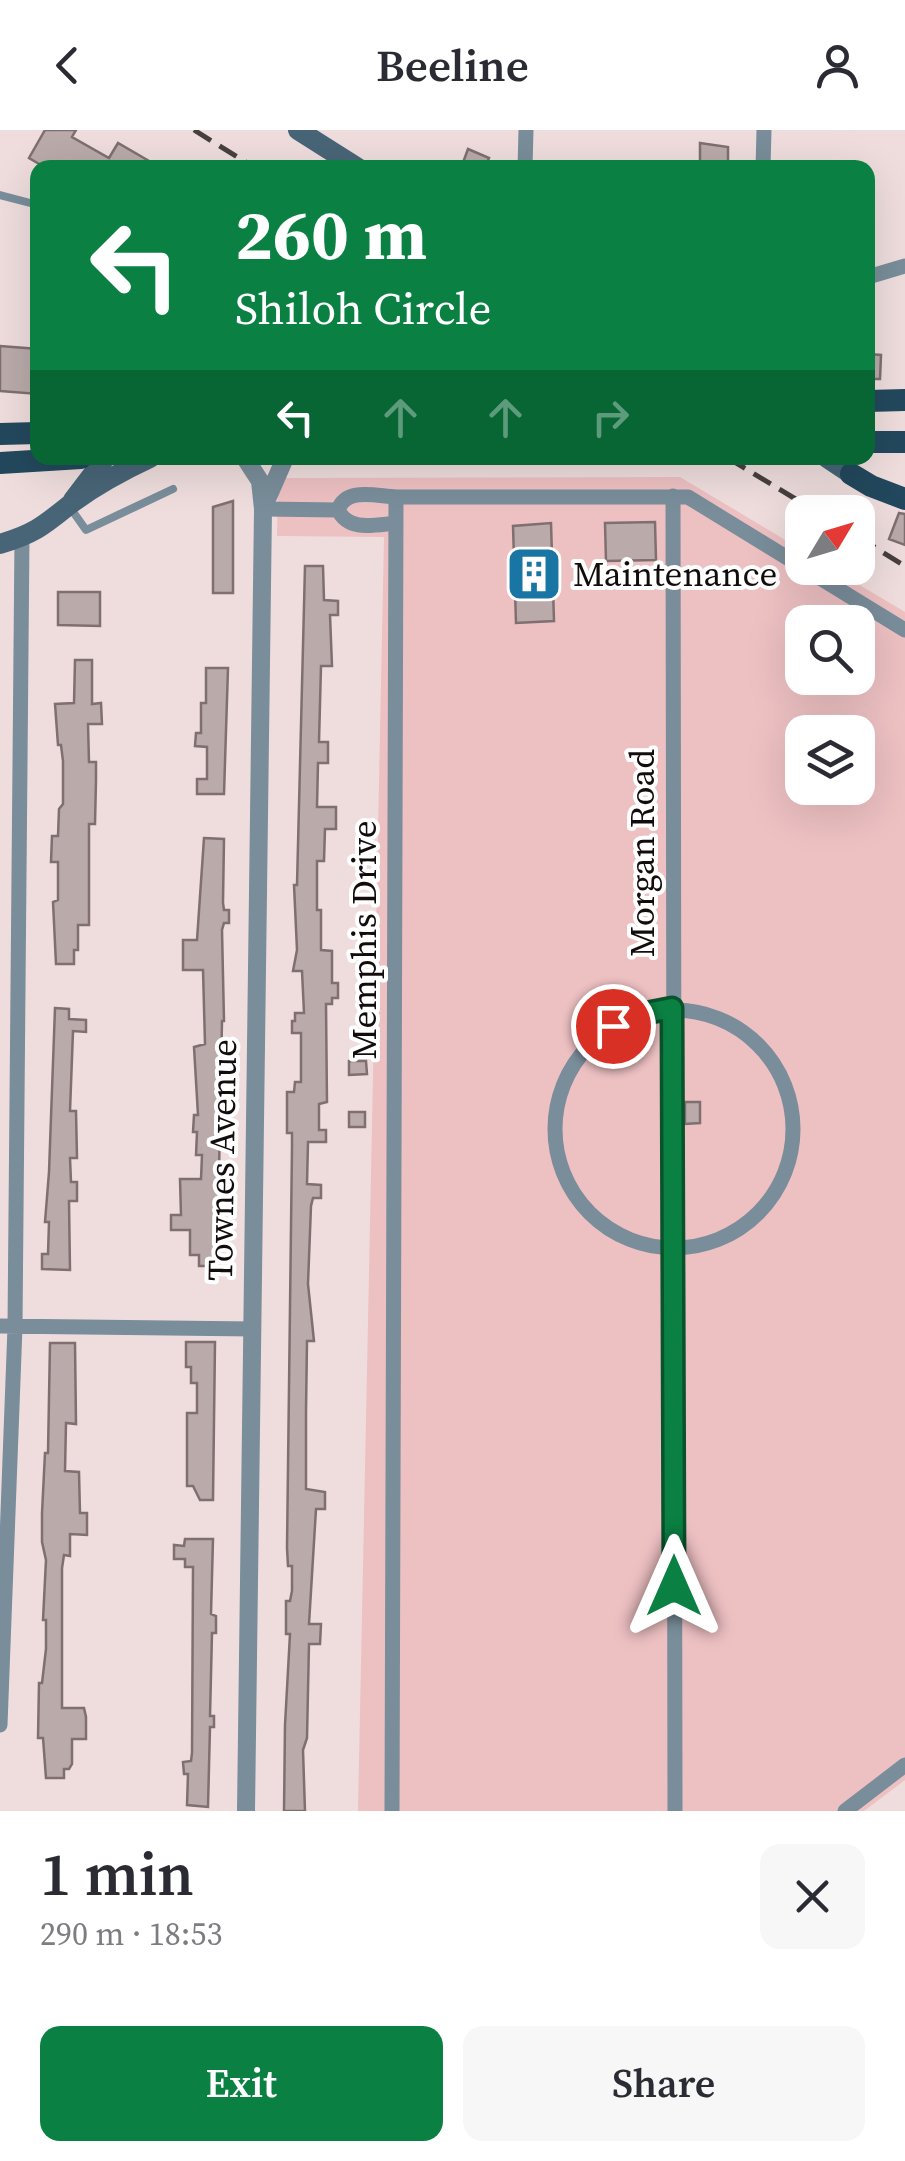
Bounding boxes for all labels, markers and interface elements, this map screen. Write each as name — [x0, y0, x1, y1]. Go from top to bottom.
text: Beeline — [376, 34, 529, 96]
icon: back — [40, 38, 95, 93]
icon: person — [810, 38, 865, 93]
text: 260 m — [235, 186, 427, 282]
icon: left — [70, 200, 200, 330]
text: Shiloh Circle — [235, 277, 491, 339]
icon: left — [268, 390, 323, 445]
icon: ahead — [373, 390, 428, 445]
icon: ahead — [478, 390, 533, 445]
icon: right — [583, 390, 638, 445]
north arrow — [785, 495, 875, 585]
map controls — [785, 495, 875, 805]
building icon: Maintenance — [504, 544, 564, 604]
place label: Maintenance — [573, 550, 777, 598]
button: search — [785, 605, 875, 695]
button: layers — [785, 715, 875, 805]
street label: Morgan Road — [618, 749, 666, 957]
street label: Memphis Drive — [340, 821, 388, 1059]
pin — [571, 984, 656, 1069]
icon: arrive — [586, 999, 641, 1054]
street label: Townes Avenue — [196, 1039, 248, 1281]
position arrow — [622, 1534, 726, 1638]
text: 1 min — [40, 1833, 194, 1915]
button: close — [760, 1844, 865, 1949]
text: 290 m · 18:53 — [40, 1912, 222, 1956]
button: Exit — [40, 2026, 443, 2141]
button: Share — [463, 2026, 865, 2141]

